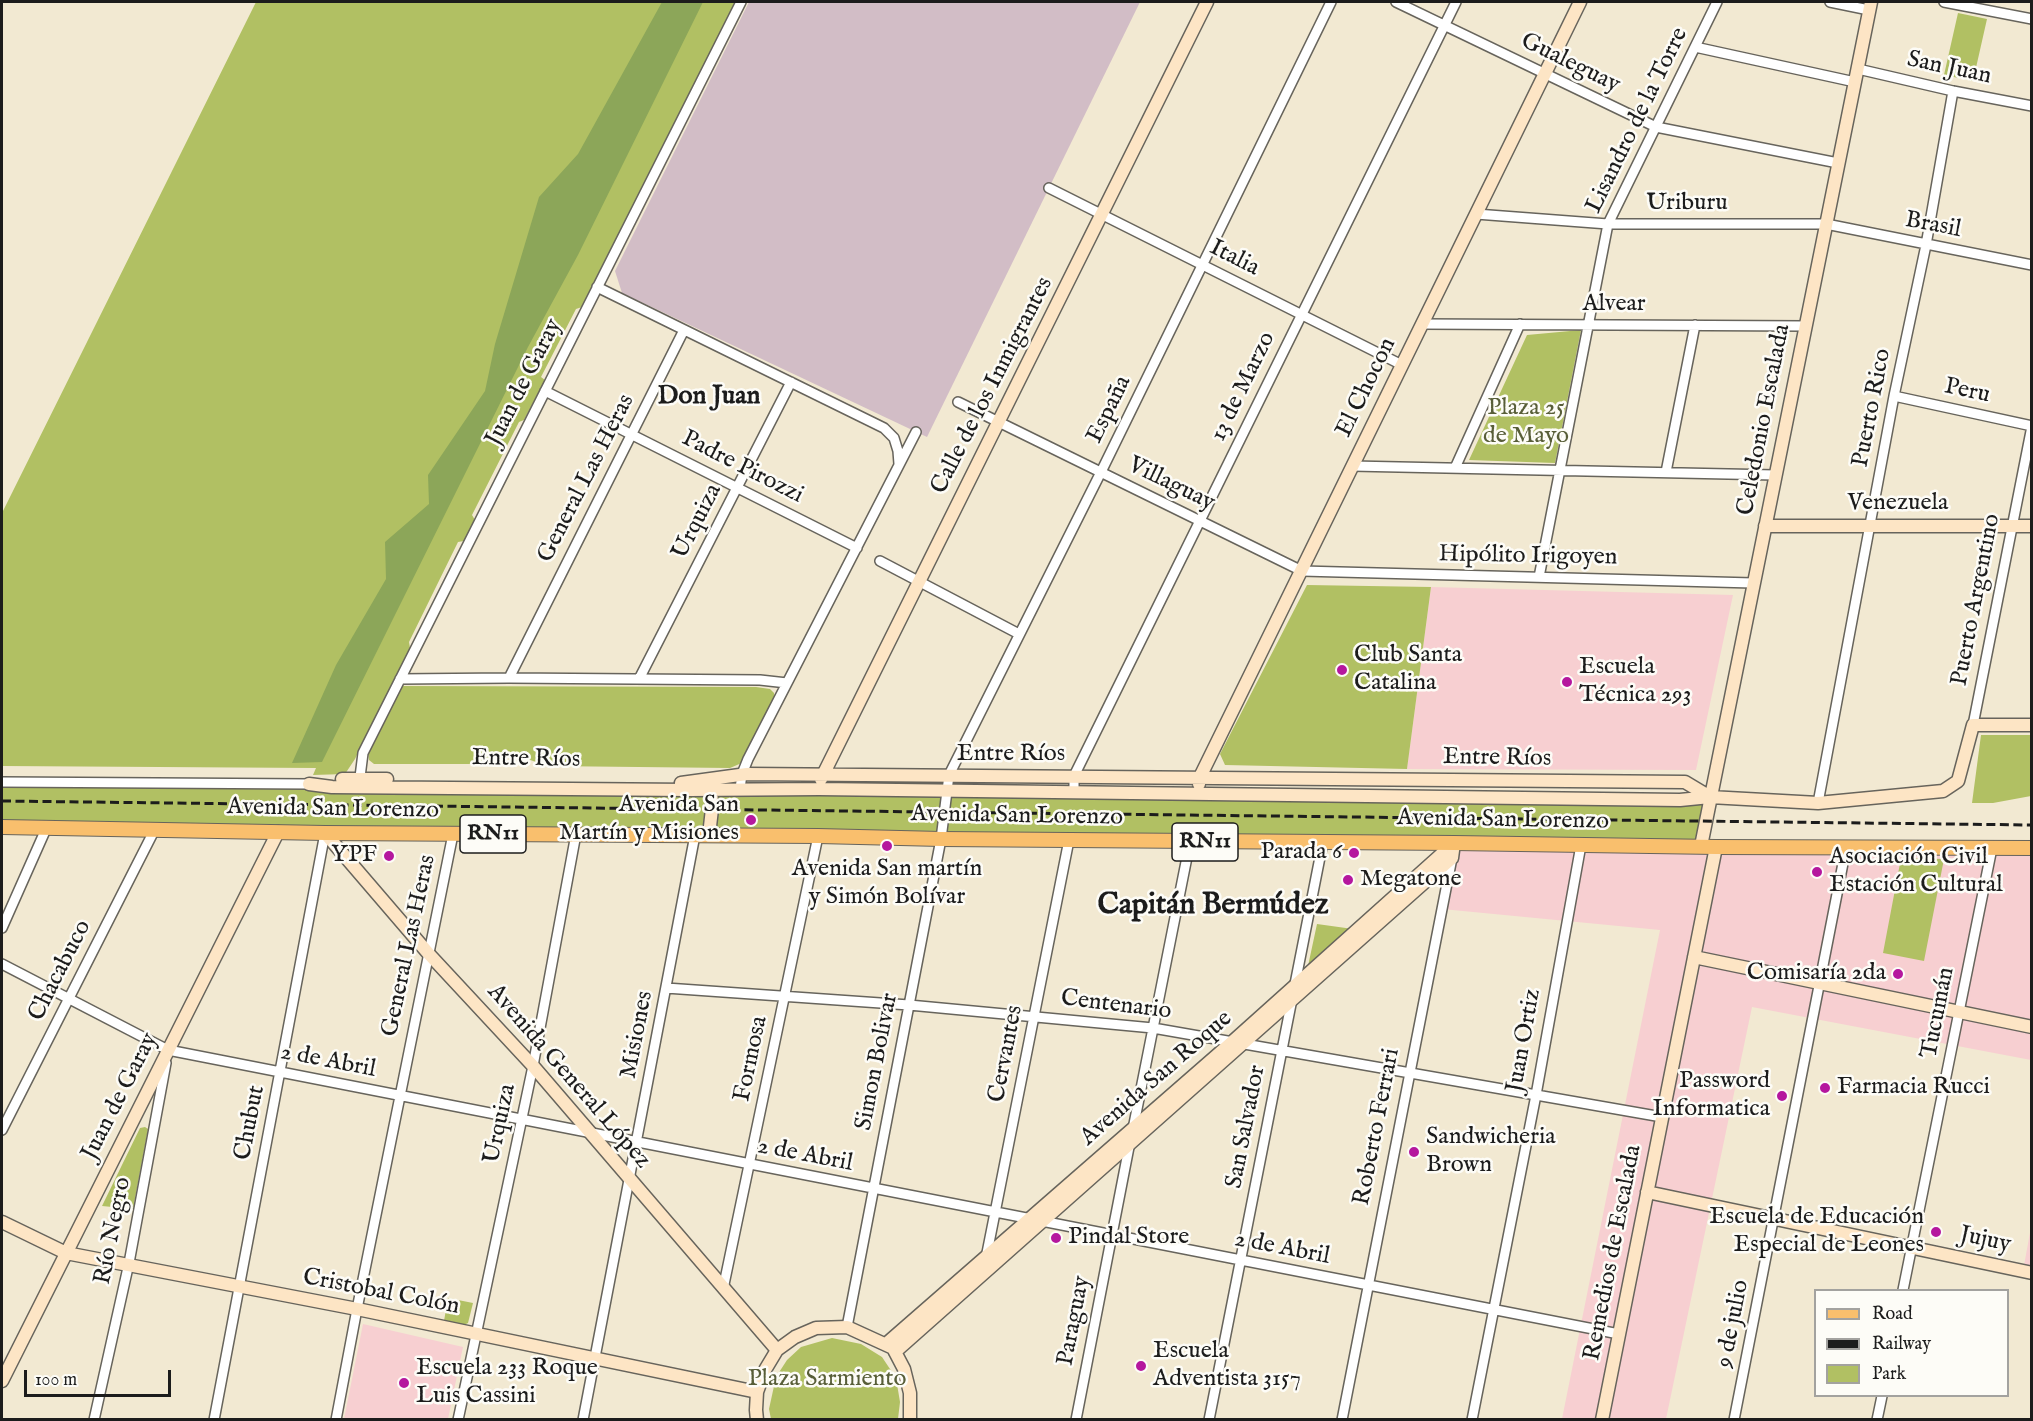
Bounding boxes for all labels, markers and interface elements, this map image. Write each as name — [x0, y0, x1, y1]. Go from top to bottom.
street label: Lisandro de la Torre — [1581, 23, 1695, 219]
street label: Gualeguay — [1516, 28, 1624, 100]
street label: San Juan — [1904, 46, 1994, 92]
street label: Uriburu — [1646, 190, 1728, 218]
street label: Brasil — [1903, 206, 1963, 246]
street label: Italia — [1204, 234, 1264, 284]
street label: Calle de los Inmigrantes — [926, 273, 1060, 499]
street label: Alvear — [1582, 291, 1646, 319]
street label: Juan de Garay — [481, 314, 569, 452]
street label: Celedonio Escalada — [1732, 322, 1798, 518]
street label: 13 de Marzo — [1205, 328, 1283, 446]
street label: El Chocon — [1331, 334, 1403, 442]
street label: Puerto Rico — [1847, 346, 1899, 470]
street label: España — [1081, 372, 1139, 448]
street label: Peru — [1942, 373, 1992, 411]
district label: Don Juan — [658, 382, 760, 414]
street label: General Las Heras — [532, 390, 642, 568]
park label: Plaza 25 de Mayo — [1483, 395, 1569, 451]
street label: Padre Pirozzi — [676, 425, 808, 511]
street label: Villaguay — [1123, 452, 1219, 518]
street label: Urquiza — [667, 479, 729, 565]
street label: Venezuela — [1848, 490, 1948, 518]
street label: Puerto Argentino — [1946, 512, 2008, 688]
street label: Hipólito Irigoyen — [1438, 541, 1618, 573]
place label: Club Santa Catalina — [1354, 642, 1462, 698]
place label: Escuela Técnica 293 — [1579, 654, 1691, 710]
marker: Club Santa Catalina — [1335, 663, 1349, 677]
marker: Escuela Técnica 293 — [1560, 675, 1574, 689]
street label: Entre Ríos — [957, 741, 1065, 769]
street label: Entre Ríos — [1443, 744, 1551, 774]
street label: Entre Ríos — [472, 745, 580, 775]
place label: Avenida San Martín y Misiones — [559, 792, 739, 848]
street label: Avenida San Lorenzo — [227, 794, 439, 826]
street label: Avenida San Lorenzo — [911, 801, 1123, 833]
street label: Avenida San Lorenzo — [1397, 805, 1609, 837]
marker: Avenida San Martín y Misiones — [744, 813, 758, 827]
road number: RN11 — [460, 815, 526, 853]
road number: RN11 — [1172, 823, 1238, 861]
marker: Avenida San martín y Simón Bolívar — [880, 839, 894, 853]
place label: Parada 6 — [1260, 839, 1342, 867]
place label: YPF — [331, 842, 377, 870]
place label: Asociación Civil Estación Cultural — [1829, 844, 2003, 900]
marker: Parada 6 — [1347, 846, 1361, 860]
marker: YPF — [382, 849, 396, 863]
street label: General Las Heras — [377, 853, 443, 1039]
place label: Avenida San martín y Simón Bolívar — [792, 856, 982, 912]
marker: Asociación Civil Estación Cultural — [1810, 865, 1824, 879]
place label: Megatone — [1360, 866, 1462, 894]
marker: Megatone — [1341, 873, 1355, 887]
district label: Capitán Bermúdez — [1097, 889, 1329, 925]
street label: Chacabuco — [23, 916, 99, 1026]
place label: Comisaría 2da — [1747, 960, 1886, 988]
street label: Tucumán — [1916, 965, 1962, 1061]
marker: Comisaría 2da — [1891, 967, 1905, 981]
street label: Avenida General López — [480, 979, 656, 1175]
street label: Centenario — [1059, 985, 1173, 1027]
street label: Juan Ortiz — [1502, 987, 1548, 1095]
street label: Misiones — [615, 989, 661, 1081]
street label: Simon Bolivar — [851, 991, 905, 1133]
street label: Cervantes — [983, 1003, 1031, 1105]
street label: Avenida San Roque — [1075, 1005, 1239, 1153]
street label: Formosa — [729, 1014, 775, 1104]
street label: Juan de Garay — [77, 1028, 165, 1166]
street label: 2 de Abril — [278, 1039, 378, 1085]
street label: Roberto Ferrari — [1349, 1046, 1407, 1208]
street label: San Salvador — [1221, 1063, 1273, 1191]
place label: Password Informatica — [1652, 1068, 1770, 1124]
place label: Farmacia Rucci — [1837, 1074, 1990, 1102]
marker: Farmacia Rucci — [1818, 1081, 1832, 1095]
street label: Urquiza — [479, 1082, 523, 1166]
street label: Chubut — [230, 1083, 272, 1163]
marker: Password Informatica — [1775, 1089, 1789, 1103]
place label: Sandwicheria Brown — [1426, 1124, 1556, 1180]
street label: 2 de Abril — [755, 1133, 855, 1179]
street label: Remedios de Escalada — [1579, 1143, 1649, 1363]
marker: Sandwicheria Brown — [1407, 1145, 1421, 1159]
street label: Río Negro — [90, 1175, 138, 1287]
place label: Escuela de Educación Especial de Leones — [1709, 1204, 1924, 1260]
street label: Jujuy — [1957, 1222, 2013, 1260]
place label: Pindal Store — [1068, 1224, 1189, 1252]
marker: Escuela de Educación Especial de Leones — [1929, 1225, 1943, 1239]
street label: 2 de Abril — [1232, 1226, 1332, 1272]
marker: Pindal Store — [1049, 1231, 1063, 1245]
street label: Cristobal Colón — [300, 1264, 462, 1322]
street label: Paraguay — [1052, 1274, 1098, 1368]
street label: 9 de julio — [1711, 1278, 1757, 1370]
legend — [1814, 1289, 2009, 1397]
text: Road — [1872, 1303, 1913, 1326]
text: Railway — [1872, 1333, 1931, 1356]
place label: Escuela Adventista 3157 — [1153, 1338, 1301, 1394]
place label: Escuela 233 Roque Luis Cassini — [416, 1355, 598, 1411]
scale bar — [27, 1358, 174, 1396]
marker: Escuela Adventista 3157 — [1134, 1359, 1148, 1373]
text: Park — [1872, 1363, 1906, 1386]
park label: Plaza Sarmiento — [748, 1366, 906, 1394]
text: 100 m — [35, 1369, 77, 1392]
marker: Escuela 233 Roque Luis Cassini — [397, 1376, 411, 1390]

